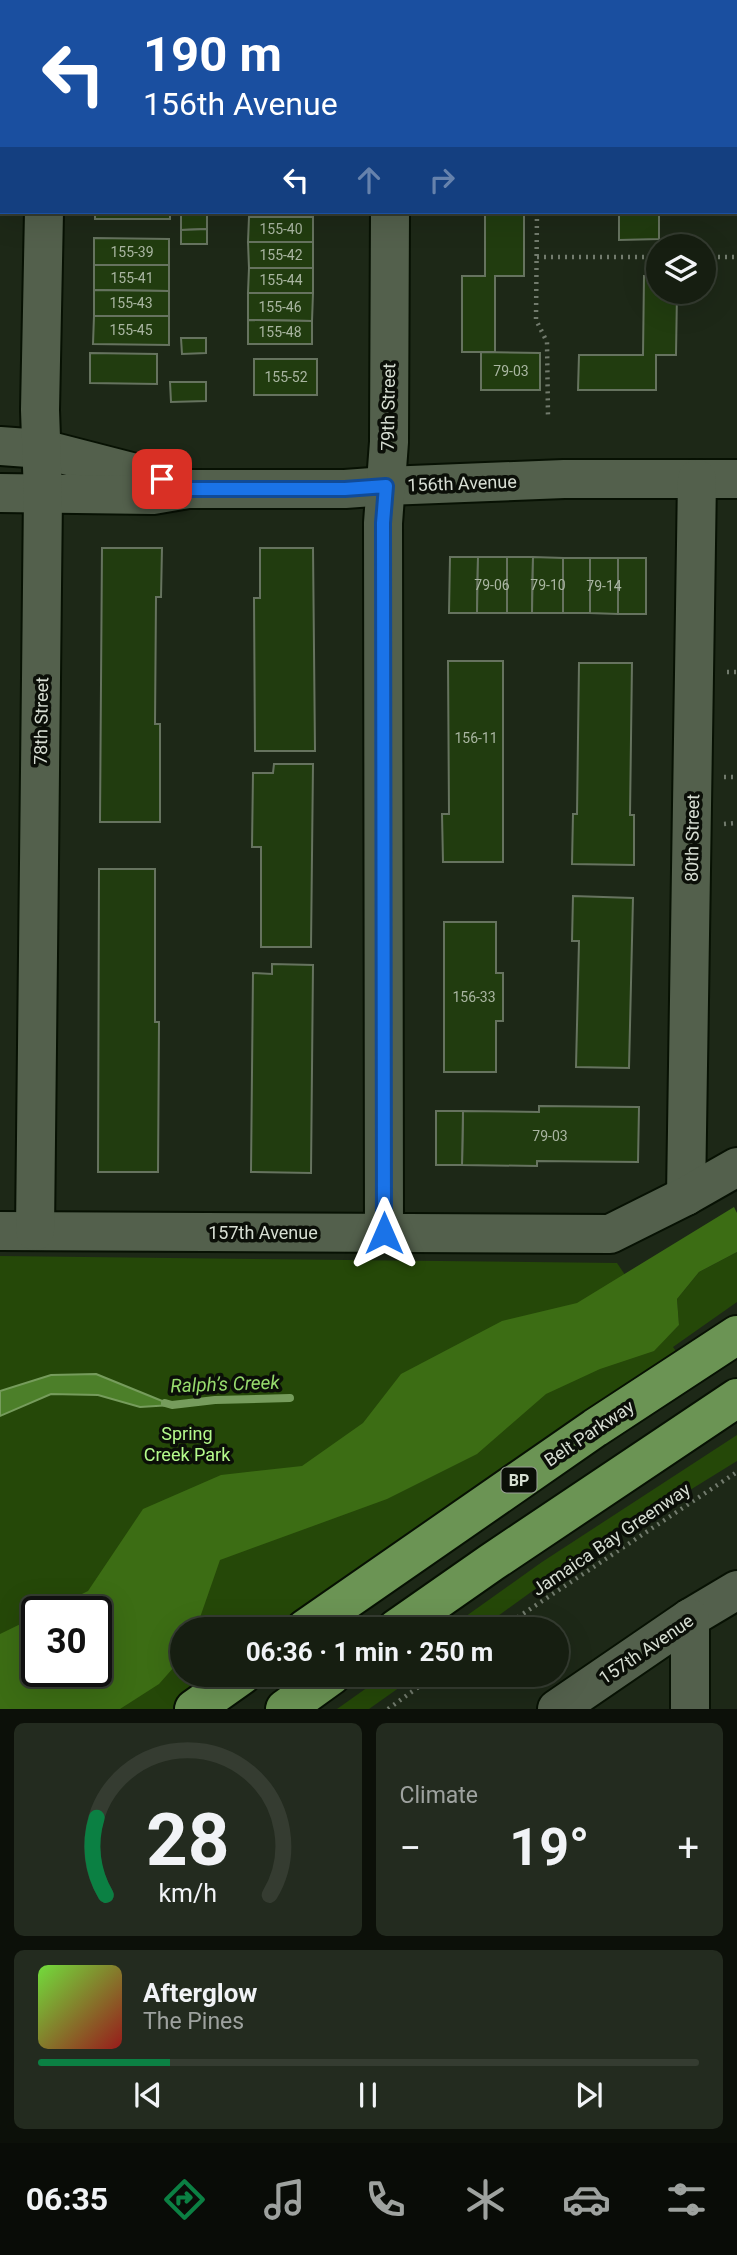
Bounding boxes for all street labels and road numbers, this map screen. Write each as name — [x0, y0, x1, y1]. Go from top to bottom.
street label: 79th Street — [377, 363, 399, 451]
street label: 156th Avenue — [407, 471, 517, 495]
street label: 78th Street — [30, 677, 52, 765]
street label: 80th Street — [681, 794, 703, 882]
street label: 157th Avenue — [208, 1222, 318, 1243]
street label: Belt Parkway — [540, 1395, 638, 1471]
road number: BP — [502, 1468, 536, 1492]
street label: Jamaica Bay Greenway — [528, 1478, 694, 1600]
street label: 157th Avenue — [595, 1610, 697, 1688]

